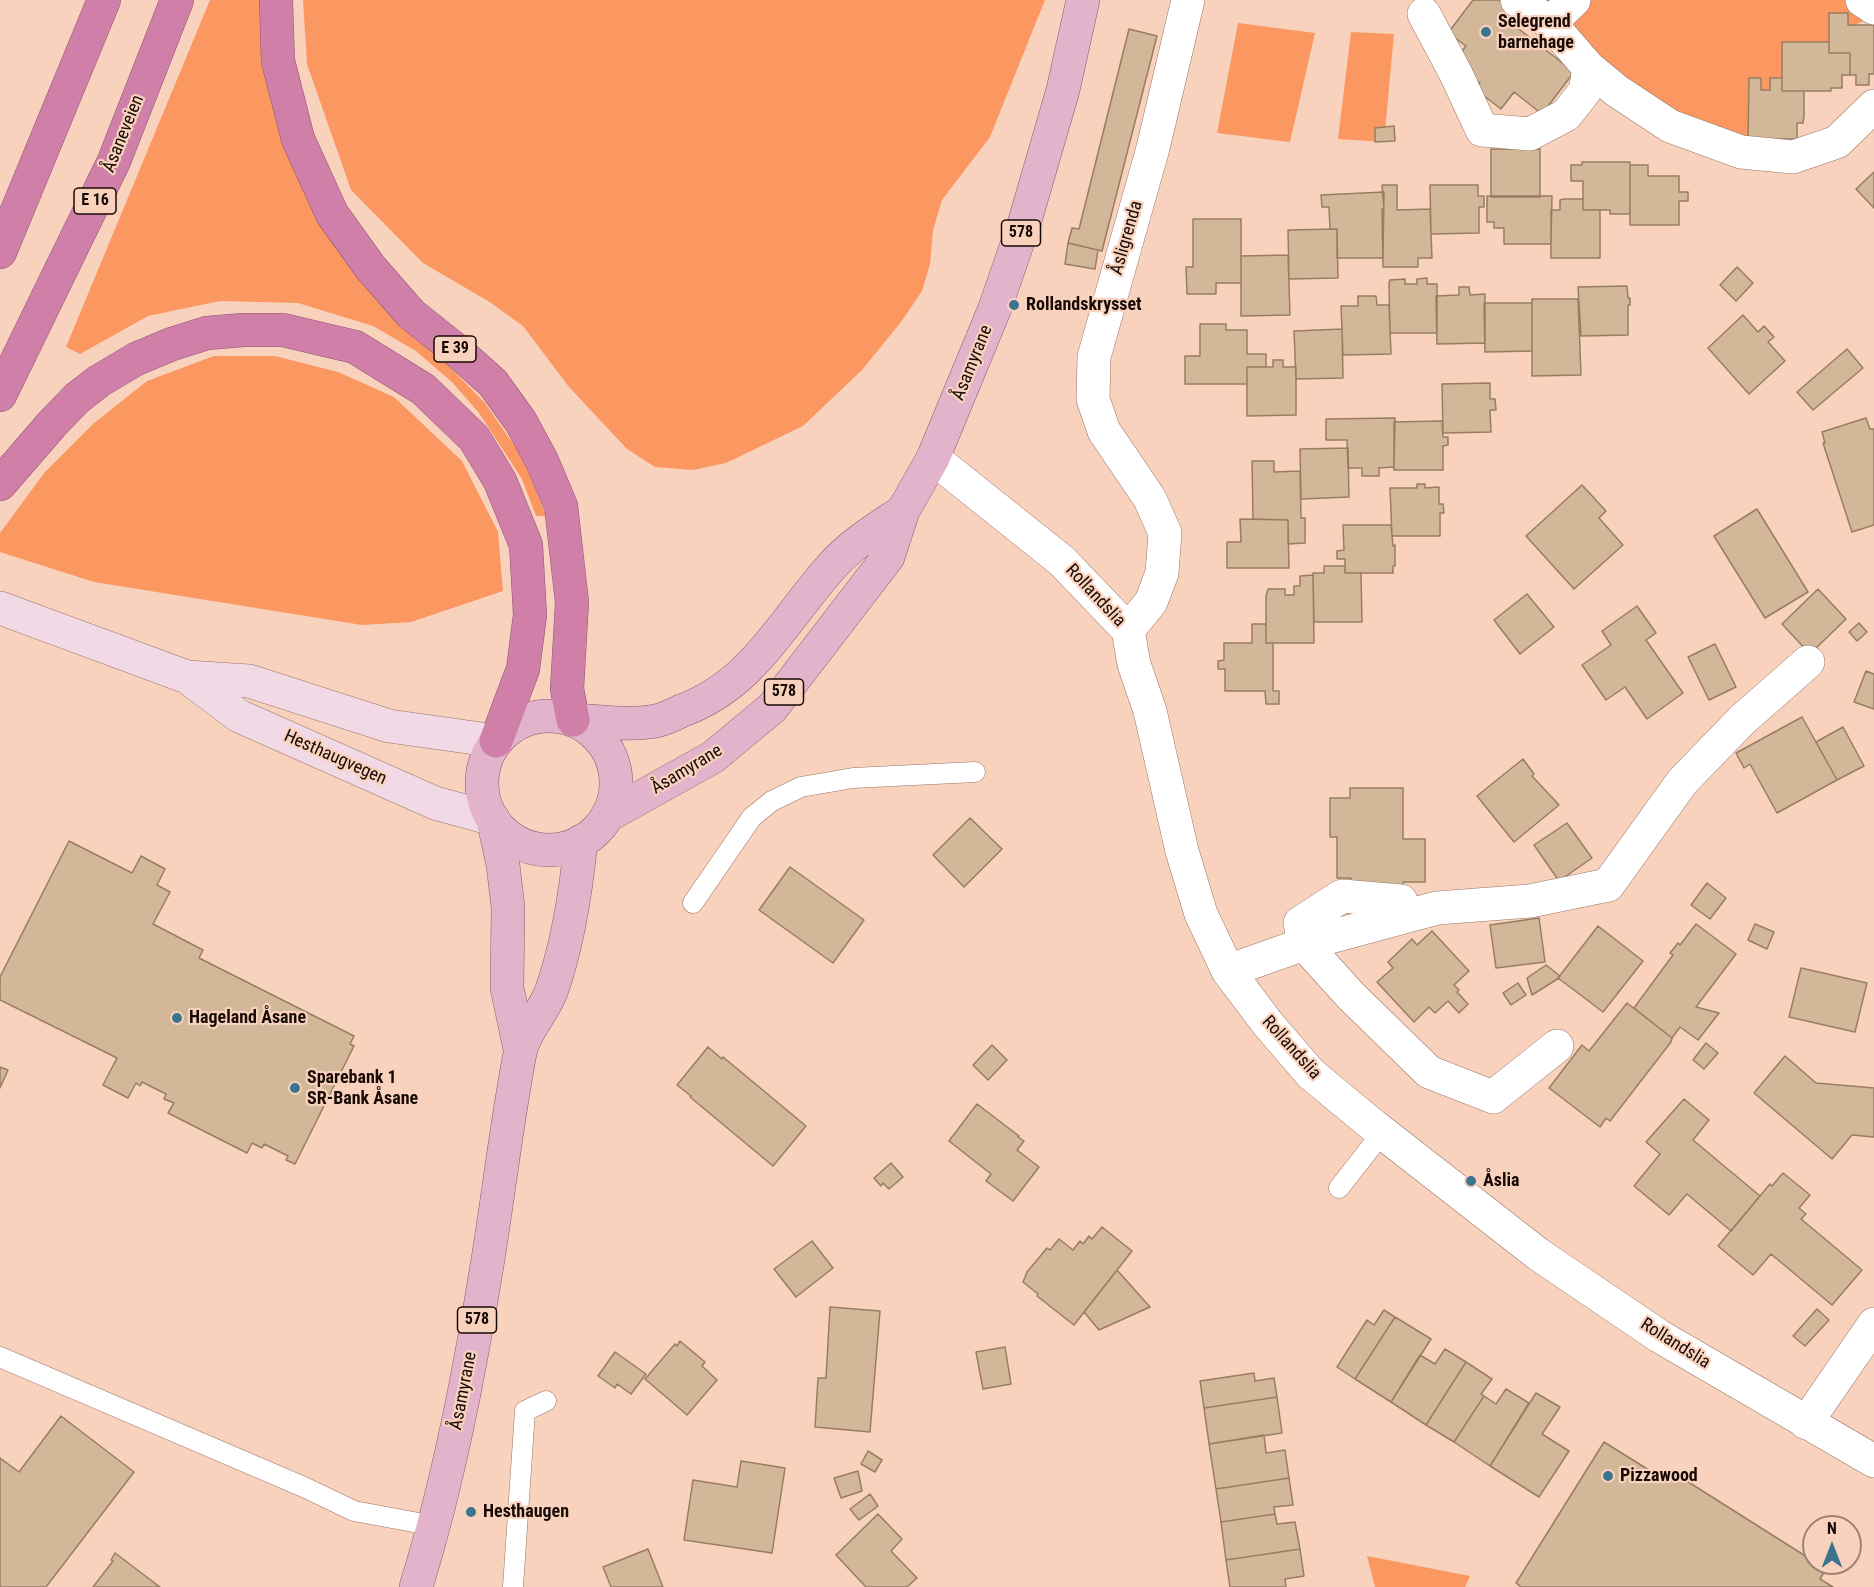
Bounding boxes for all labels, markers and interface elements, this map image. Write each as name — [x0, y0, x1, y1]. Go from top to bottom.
place label: Selegrend barnehage — [1498, 11, 1574, 54]
marker: Selegrend barnehage — [1479, 25, 1493, 39]
street label: Åsaneveien — [99, 92, 149, 176]
road number: E 16 — [74, 188, 116, 214]
street label: Åsligrenda — [1106, 199, 1148, 277]
road number: 578 — [1002, 220, 1040, 246]
place label: Rollandskrysset — [1026, 294, 1142, 316]
marker: Rollandskrysset — [1007, 298, 1021, 312]
street label: Åsamyrane — [948, 322, 998, 404]
road number: E 39 — [434, 336, 476, 362]
street label: Rollandslia — [1060, 560, 1130, 632]
road number: 578 — [764, 679, 804, 705]
street label: Hesthaugvegen — [280, 726, 390, 790]
street label: Åsamyrane — [648, 740, 726, 800]
place label: Hageland Åsane — [189, 1007, 306, 1029]
marker: Hageland Åsane — [170, 1011, 184, 1025]
street label: Rollandslia — [1257, 1012, 1325, 1084]
place label: Sparebank 1 SR-Bank Åsane — [307, 1067, 418, 1110]
marker: Sparebank 1 SR-Bank Åsane — [288, 1081, 302, 1095]
place label: Åslia — [1483, 1170, 1519, 1192]
marker: Åslia — [1464, 1174, 1478, 1188]
road number: 578 — [458, 1307, 496, 1333]
street label: Rollandslia — [1636, 1314, 1714, 1374]
street label: Åsamyrane — [446, 1350, 482, 1432]
place label: Pizzawood — [1620, 1465, 1698, 1487]
marker: Pizzawood — [1601, 1469, 1615, 1483]
place label: Hesthaugen — [483, 1501, 569, 1523]
marker: Hesthaugen — [464, 1505, 478, 1519]
north arrow — [1802, 1515, 1862, 1575]
text: N — [1827, 1519, 1837, 1538]

